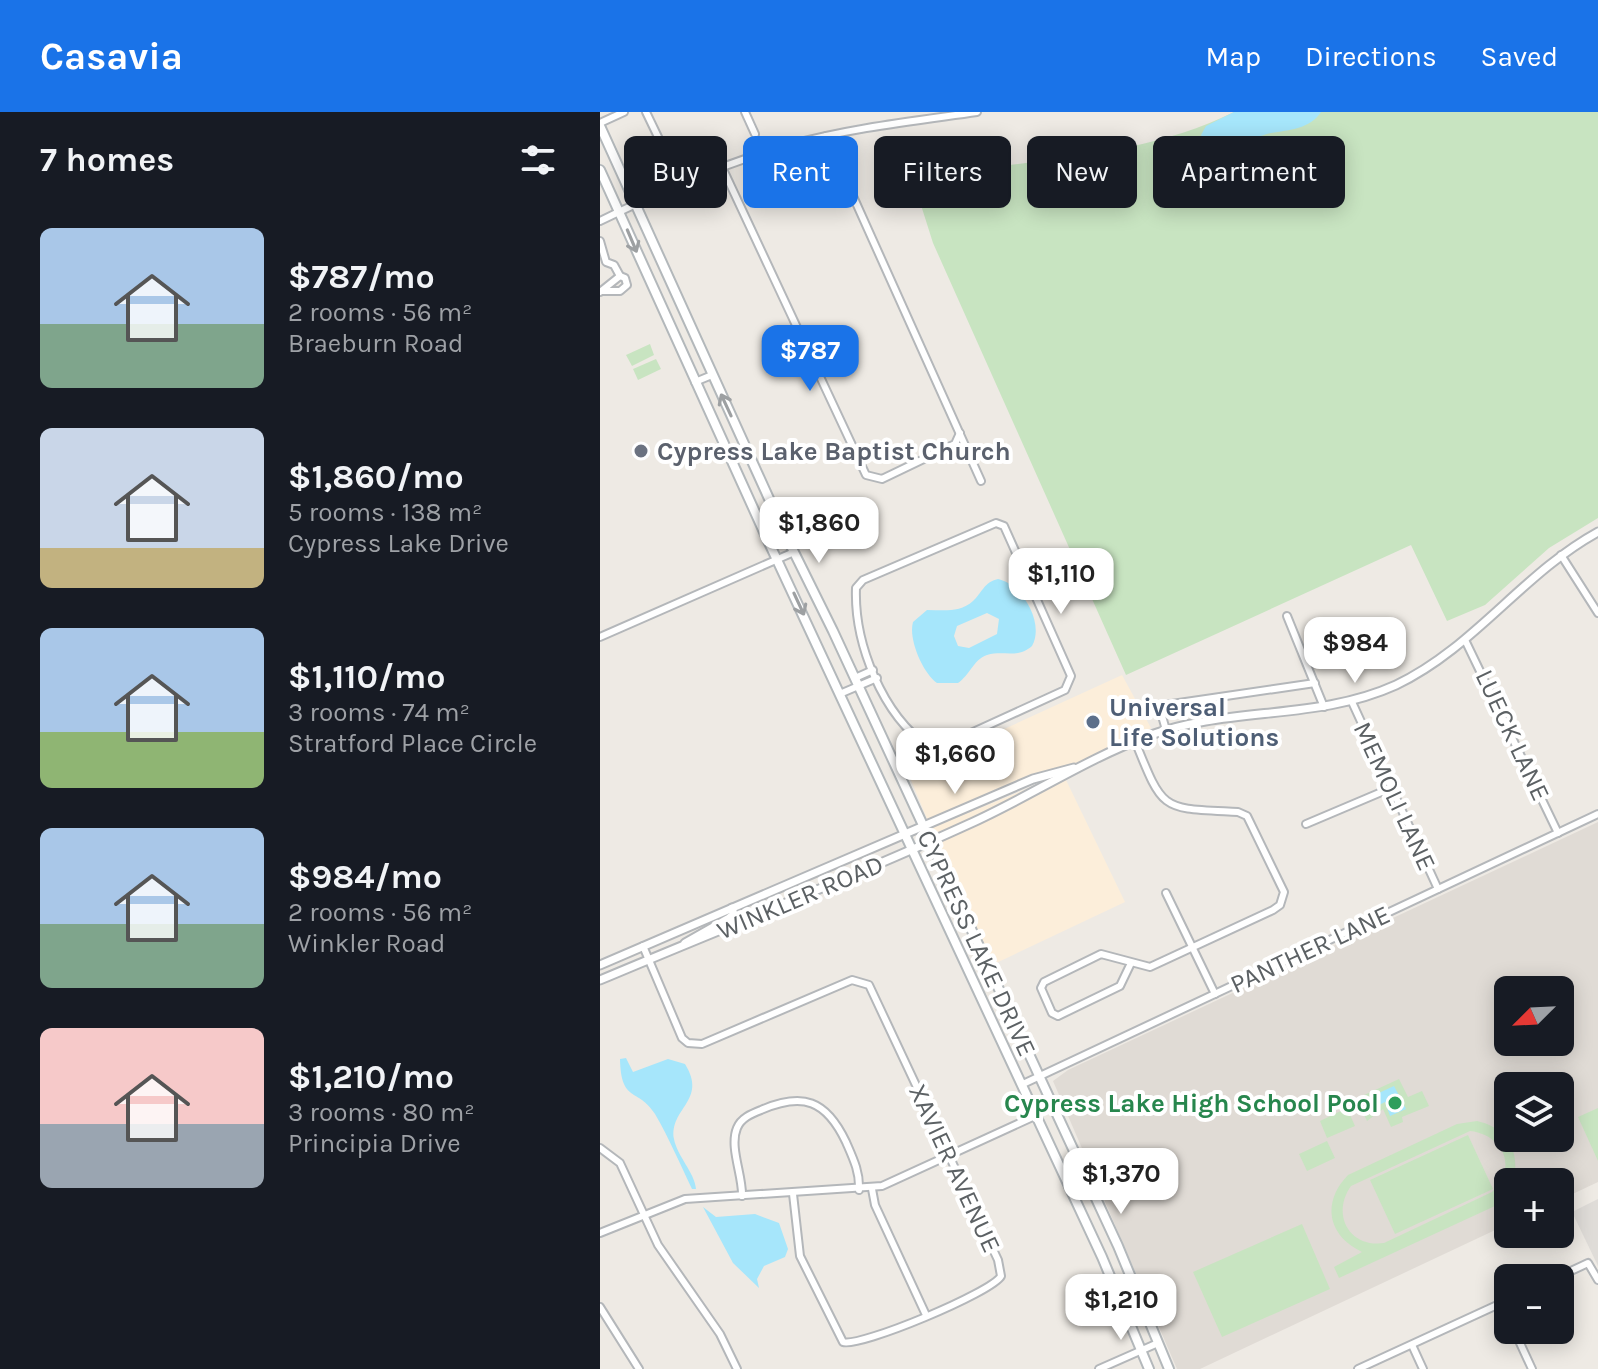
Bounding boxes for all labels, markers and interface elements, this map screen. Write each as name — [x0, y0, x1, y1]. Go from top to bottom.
text: Casavia — [40, 34, 183, 79]
text: Map — [1206, 40, 1261, 73]
text: Directions — [1305, 40, 1437, 73]
text: Saved — [1481, 40, 1558, 73]
chip: Buy — [624, 136, 727, 208]
chip: Rent — [743, 136, 858, 208]
chip: Filters — [874, 136, 1011, 208]
chip: New — [1027, 136, 1137, 208]
chip: Apartment — [1153, 136, 1345, 208]
icon: filters — [516, 138, 560, 182]
text: 7 homes — [40, 140, 174, 180]
one-way arrow — [625, 228, 640, 253]
text: $787/mo — [288, 257, 435, 297]
icon: home — [104, 260, 200, 356]
text: 2 rooms · 56 m² — [288, 297, 473, 328]
pin: $787 — [763, 325, 857, 393]
text: Braeburn Road — [288, 328, 464, 359]
text: $787 — [780, 335, 840, 366]
one-way arrow — [718, 393, 733, 417]
place label: Cypress Lake Baptist Church — [657, 436, 1011, 467]
marker: Cypress Lake Baptist Church — [632, 442, 650, 460]
text: $1,860/mo — [288, 457, 464, 497]
icon: home — [104, 460, 200, 556]
text: 5 rooms · 138 m² — [288, 497, 483, 528]
pin: $1,860 — [754, 497, 884, 565]
text: $1,860 — [778, 507, 860, 538]
text: Cypress Lake Drive — [288, 528, 509, 559]
pin: $1,110 — [996, 548, 1126, 616]
text: $1,110 — [1027, 558, 1095, 589]
one-way arrow — [793, 591, 808, 616]
pin: $984 — [1308, 617, 1402, 685]
text: $984 — [1322, 627, 1388, 658]
text: $1,110/mo — [288, 657, 445, 697]
icon: home — [104, 660, 200, 756]
street label: LUECK LANE — [1469, 665, 1556, 806]
place label: Universal Life Solutions — [1109, 692, 1279, 753]
text: 3 rooms · 74 m² — [288, 697, 470, 728]
marker: Universal Life Solutions — [1084, 713, 1102, 731]
street label: MEMOLI LANE — [1347, 717, 1443, 876]
text: Stratford Place Circle — [288, 728, 537, 759]
pin: $1,660 — [890, 728, 1020, 796]
text: $1,660 — [914, 738, 996, 769]
street label: CYPRESS LAKE DRIVE — [911, 825, 1043, 1061]
street label: WINKLER ROAD — [712, 848, 888, 946]
text: $984/mo — [288, 857, 442, 897]
icon: home — [104, 860, 200, 956]
text: 2 rooms · 56 m² — [288, 897, 473, 928]
street label: PANTHER LANE — [1225, 899, 1395, 1000]
text: Winkler Road — [288, 928, 445, 959]
north arrow — [1494, 976, 1574, 1056]
map controls — [1494, 976, 1574, 1344]
text: $1,210/mo — [288, 1057, 454, 1097]
icon: home — [104, 1060, 200, 1156]
button: layers — [1494, 1072, 1574, 1152]
street label: XAVIER AVENUE — [902, 1079, 1007, 1257]
place label: Cypress Lake High School Pool — [1004, 1088, 1379, 1119]
marker: Cypress Lake High School Pool — [1386, 1094, 1404, 1112]
text: 3 rooms · 80 m² — [288, 1097, 475, 1128]
text: Principia Drive — [288, 1128, 461, 1159]
pin: $1,370 — [1056, 1148, 1186, 1216]
text: $1,370 — [1081, 1158, 1161, 1189]
button: + — [1494, 1168, 1574, 1248]
button: − — [1494, 1264, 1574, 1344]
pin: $1,210 — [1056, 1274, 1186, 1342]
text: $1,210 — [1083, 1284, 1159, 1315]

